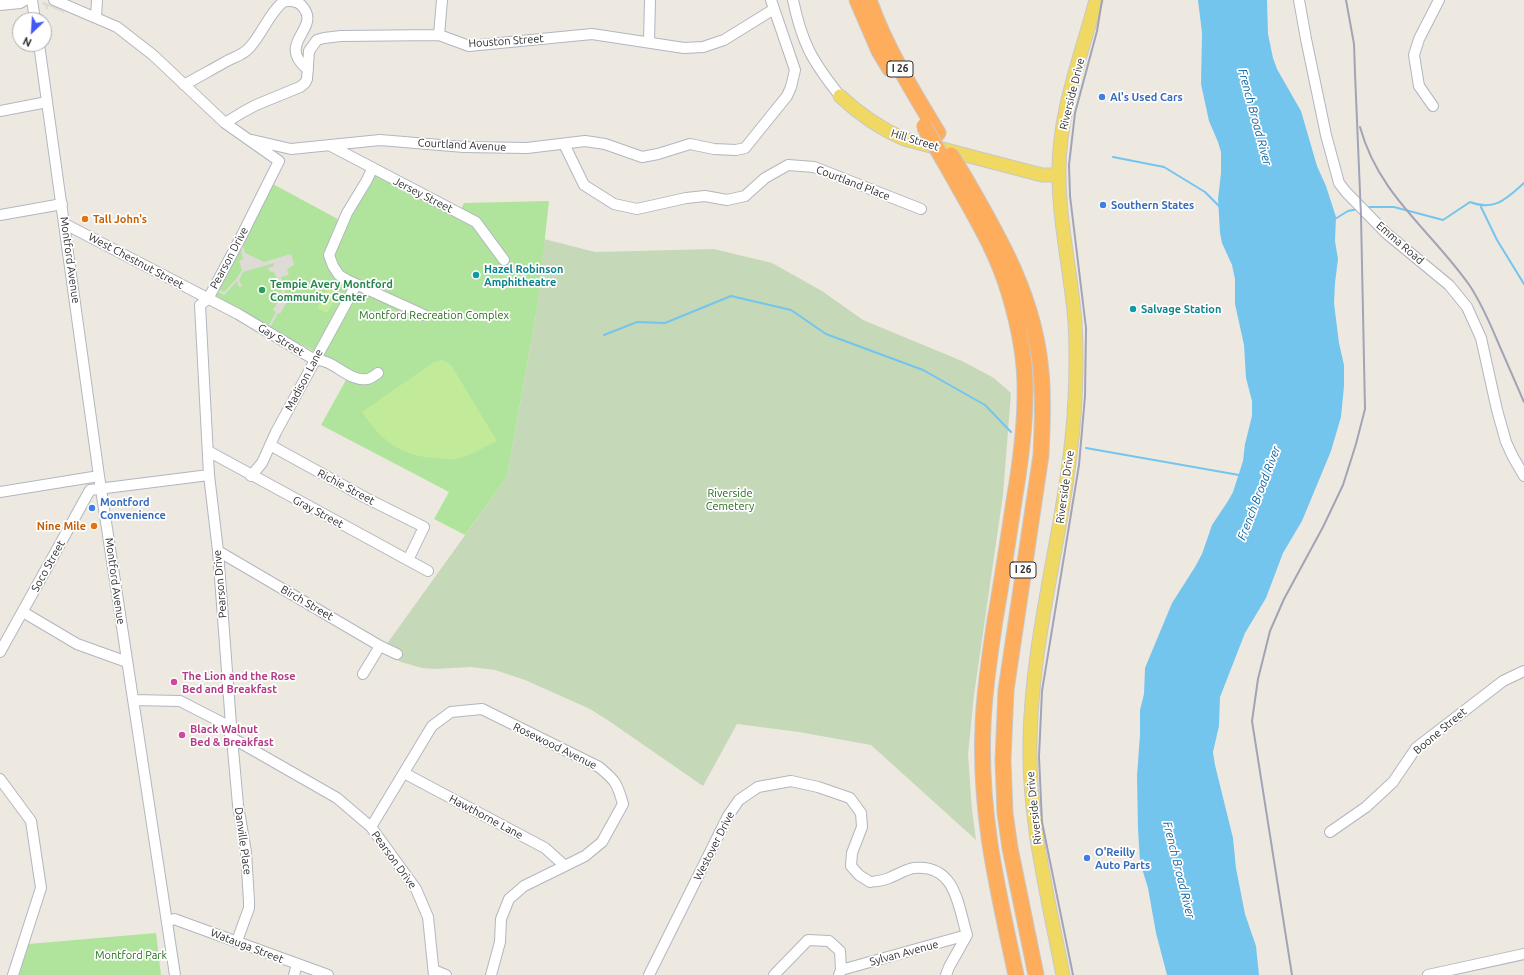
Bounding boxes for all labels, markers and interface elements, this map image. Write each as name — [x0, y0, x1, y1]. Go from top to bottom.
north arrow — [12, 12, 52, 52]
street label: Houston Street — [468, 32, 544, 50]
text: N — [21, 35, 34, 49]
street label: Riverside Drive — [1057, 57, 1087, 131]
road number: I 26 — [887, 61, 913, 77]
water label: French Broad River — [1235, 67, 1275, 167]
place label: Al's Used Cars — [1110, 90, 1183, 104]
marker: Al's Used Cars — [1097, 92, 1107, 102]
street label: Hill Street — [889, 126, 941, 154]
street label: Courtland Avenue — [417, 136, 507, 154]
street label: Courtland Place — [814, 163, 892, 203]
street label: Jersey Street — [391, 174, 455, 216]
place label: Southern States — [1111, 198, 1194, 212]
marker: Southern States — [1098, 200, 1108, 210]
place label: Tall John's — [93, 212, 147, 226]
marker: Tall John's — [80, 214, 90, 224]
street label: Montford Avenue — [57, 216, 83, 304]
street label: Emma Road — [1374, 219, 1426, 267]
street label: Pearson Drive — [207, 225, 251, 291]
street label: West Chestnut Street — [86, 230, 186, 292]
place label: Hazel Robinson Amphitheatre — [484, 262, 563, 288]
marker: Hazel Robinson Amphitheatre — [471, 270, 481, 280]
place label: Tempie Avery Montford Community Center — [270, 277, 393, 303]
marker: Tempie Avery Montford Community Center — [257, 285, 267, 295]
place label: Salvage Station — [1141, 302, 1221, 316]
marker: Salvage Station — [1128, 304, 1138, 314]
park label: Montford Recreation Complex — [359, 308, 509, 322]
street label: Gay Street — [256, 321, 306, 359]
street label: Madison Lane — [282, 347, 326, 413]
water label: French Broad River — [1234, 444, 1284, 542]
street label: Riverside Drive — [1053, 450, 1077, 524]
street label: Richie Street — [315, 466, 377, 508]
park label: Riverside Cemetery — [706, 486, 754, 512]
street label: Gray Street — [290, 493, 346, 531]
place label: Montford Convenience — [100, 495, 166, 521]
marker: Montford Convenience — [87, 503, 97, 513]
place label: Nine Mile — [37, 519, 86, 533]
marker: Nine Mile — [89, 521, 99, 531]
street label: Montford Avenue — [102, 537, 128, 625]
street label: Soco Street — [28, 538, 68, 594]
street label: Pearson Drive — [210, 549, 230, 619]
road number: I 26 — [1010, 562, 1036, 578]
street label: Birch Street — [278, 583, 336, 623]
place label: The Lion and the Rose Bed and Breakfast — [182, 669, 296, 695]
marker: The Lion and the Rose Bed and Breakfast — [169, 677, 179, 687]
street label: Boone Street — [1411, 705, 1469, 757]
street label: Rosewood Avenue — [511, 720, 599, 772]
place label: Black Walnut Bed & Breakfast — [190, 722, 274, 748]
marker: Black Walnut Bed & Breakfast — [177, 730, 187, 740]
street label: Riverside Drive — [1024, 771, 1044, 845]
street label: Hawthorne Lane — [447, 792, 525, 842]
street label: Danville Place — [232, 806, 254, 876]
street label: Westover Drive — [691, 809, 737, 883]
water label: French Broad River — [1160, 820, 1198, 920]
street label: Pearson Drive — [369, 829, 419, 891]
place label: O'Reilly Auto Parts — [1095, 845, 1150, 871]
marker: O'Reilly Auto Parts — [1082, 853, 1092, 863]
street label: Watauga Street — [209, 926, 285, 966]
street label: Sylvan Avenue — [868, 937, 940, 969]
park label: Montford Park — [95, 948, 167, 962]

